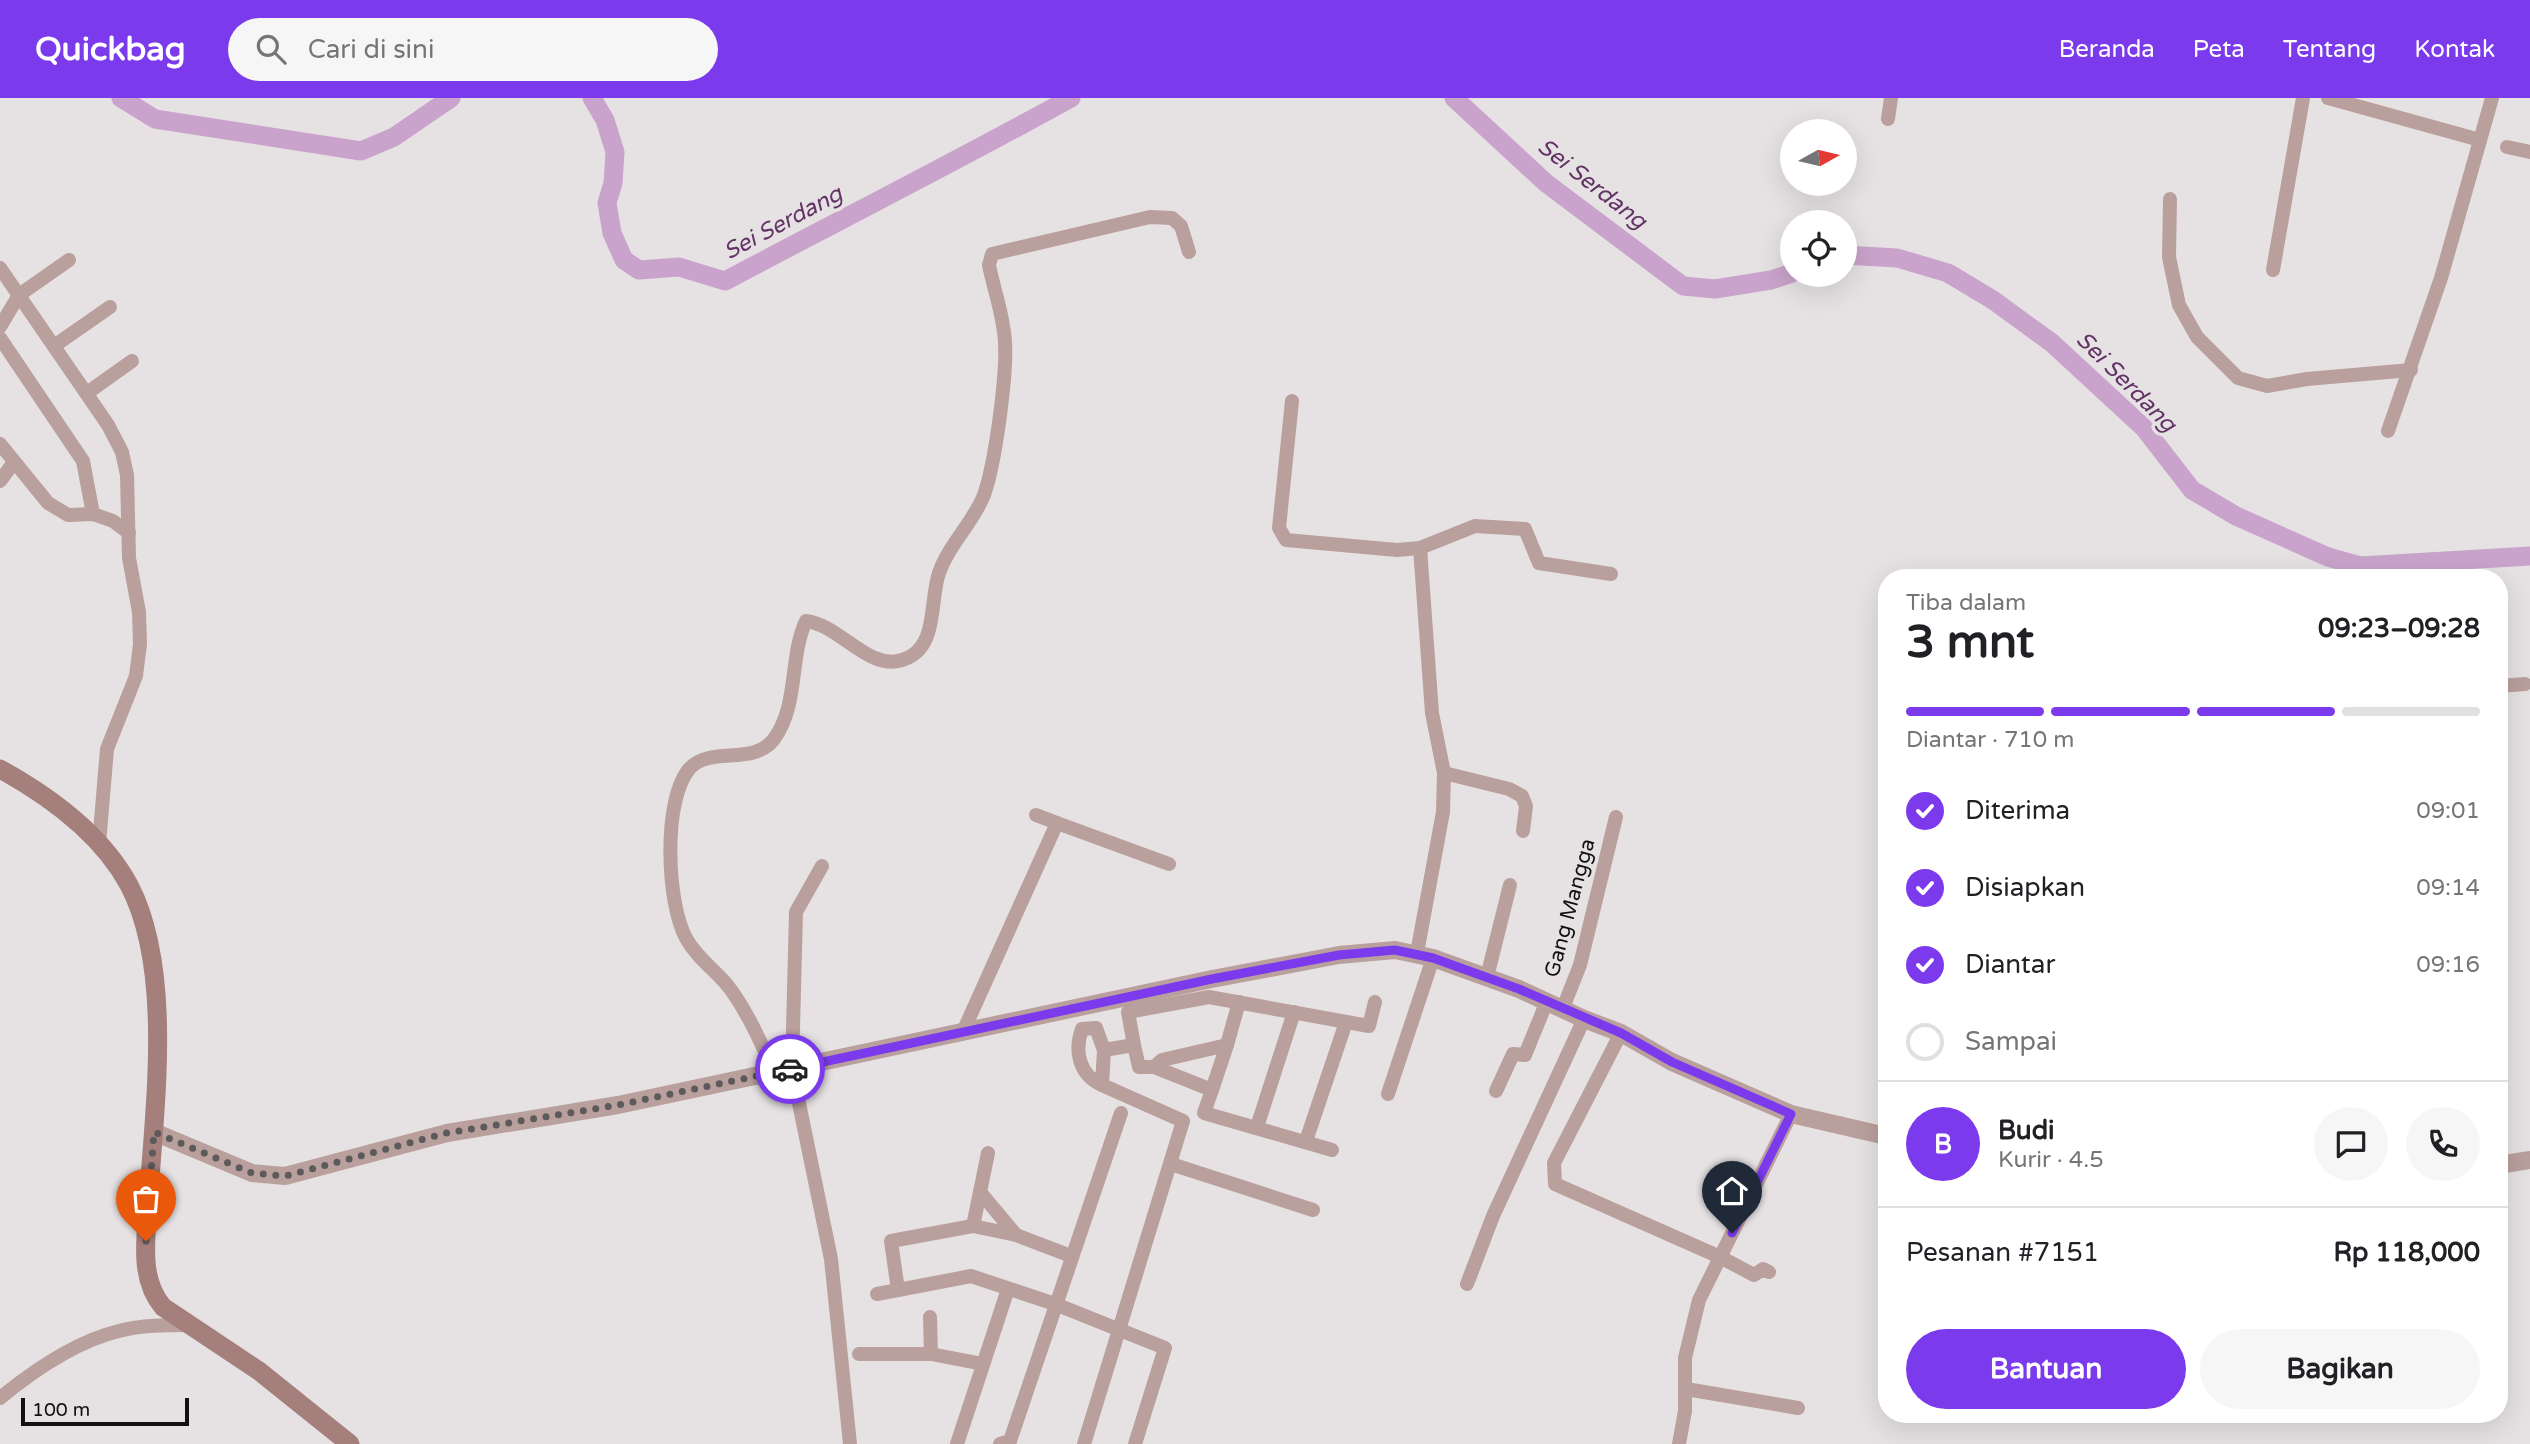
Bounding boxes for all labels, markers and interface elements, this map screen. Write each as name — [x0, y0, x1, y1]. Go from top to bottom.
search box — [228, 18, 718, 81]
text: Quickbag — [35, 30, 186, 69]
icon: search — [252, 30, 290, 68]
text: Cari di sini — [308, 34, 434, 65]
text: Beranda — [2059, 35, 2155, 64]
text: Peta — [2193, 35, 2245, 64]
text: Tentang — [2283, 35, 2376, 64]
text: Kontak — [2414, 35, 2495, 64]
north arrow — [1780, 119, 1857, 196]
map controls — [1780, 119, 1857, 287]
water label: Sei Serdang — [1532, 133, 1653, 236]
water label: Sei Serdang — [719, 179, 848, 266]
button: locate — [1780, 210, 1857, 287]
water label: Sei Serdang — [2070, 326, 2183, 439]
text: Tiba dalam — [1906, 589, 2026, 617]
text: 09:23–09:28 — [2318, 613, 2480, 644]
text: 3 mnt — [1906, 615, 2034, 670]
text: Diantar · 710 m — [1906, 726, 2074, 754]
icon: check — [1906, 792, 1944, 830]
text: Diterima — [1965, 795, 2070, 826]
text: 09:01 — [2416, 797, 2480, 825]
street label: Gang Mangga — [1539, 836, 1601, 980]
icon: check — [1906, 869, 1944, 907]
text: Disiapkan — [1965, 872, 2085, 903]
text: 09:14 — [2416, 874, 2480, 902]
icon: check — [1906, 946, 1944, 984]
text: Diantar — [1965, 949, 2055, 980]
text: 09:16 — [2416, 951, 2480, 979]
text: Sampai — [1965, 1026, 2057, 1057]
courier — [755, 1034, 825, 1104]
icon: car — [771, 1050, 809, 1088]
button: chat — [2314, 1107, 2388, 1181]
button: phone — [2406, 1107, 2480, 1181]
text: Budi — [1998, 1115, 2055, 1146]
text: B — [1934, 1129, 1952, 1160]
text: Kurir · 4.5 — [1998, 1146, 2104, 1174]
pin — [1702, 1161, 1762, 1233]
pin — [116, 1169, 176, 1241]
icon: home — [1713, 1172, 1751, 1210]
icon: bag — [127, 1180, 165, 1218]
text: Pesanan #7151 — [1906, 1237, 2099, 1268]
text: Rp 118,000 — [2334, 1237, 2480, 1268]
button: Bantuan — [1906, 1329, 2186, 1409]
button: Bagikan — [2200, 1329, 2480, 1409]
scale bar — [21, 1395, 189, 1427]
text: 100 m — [32, 1399, 90, 1421]

